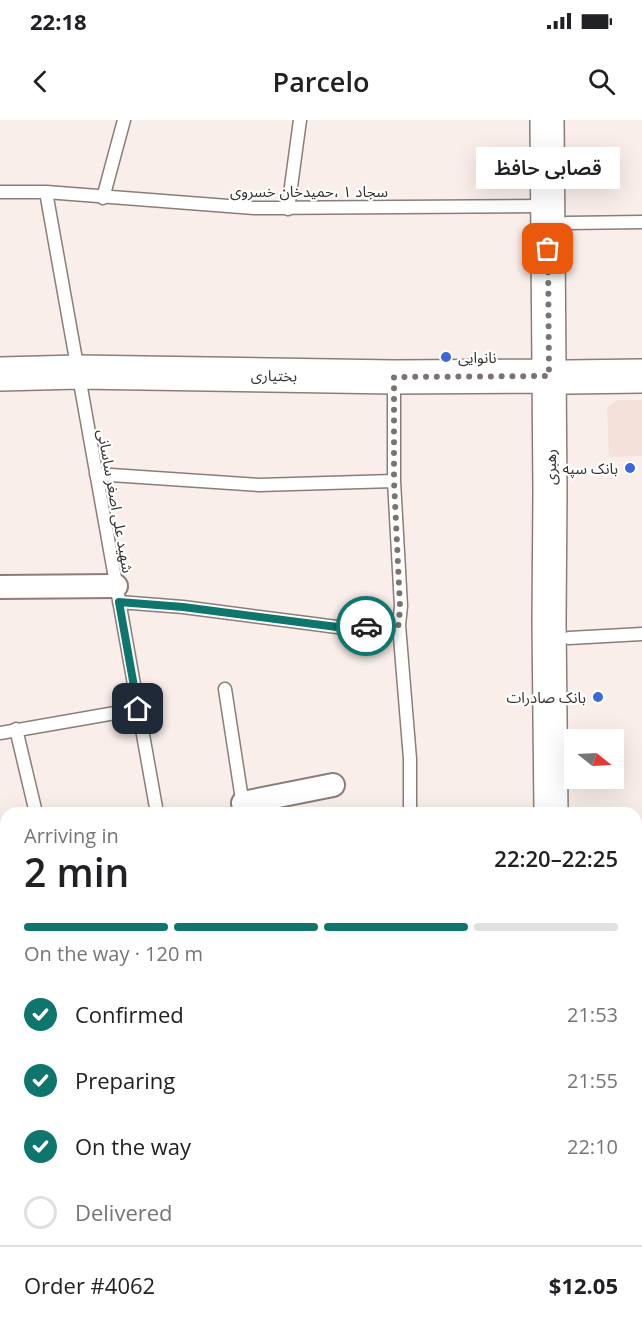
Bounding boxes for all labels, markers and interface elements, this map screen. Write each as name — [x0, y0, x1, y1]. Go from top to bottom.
text: 22:18 — [30, 6, 87, 36]
text: Parcelo — [273, 63, 369, 100]
icon: back — [24, 65, 57, 98]
icon: search — [585, 65, 618, 98]
callout: قصابی حافظ — [476, 147, 620, 189]
text: قصابی حافظ — [494, 154, 602, 181]
street label: سجاد ۱ ،حمیدخان خسروی — [230, 181, 388, 201]
pin — [522, 223, 573, 274]
icon: bag — [531, 232, 564, 265]
place label: نانوایی — [458, 347, 497, 367]
marker: نانوایی — [439, 350, 453, 364]
street label: بختیاری — [251, 365, 297, 385]
street label: شهید علی اصغر ساسانی — [93, 427, 139, 575]
street label: رهبری — [540, 449, 560, 485]
place label: بانک سپه — [562, 458, 618, 479]
marker: بانک سپه — [623, 461, 637, 475]
courier — [336, 596, 396, 656]
icon: car — [350, 610, 383, 643]
pin — [112, 683, 163, 734]
place label: بانک صادرات — [506, 687, 586, 707]
marker: بانک صادرات — [591, 690, 605, 704]
icon: home — [121, 692, 154, 725]
north arrow — [564, 729, 624, 789]
map controls — [564, 729, 624, 789]
text: Arriving in — [24, 822, 119, 849]
text: 22:20–22:25 — [494, 843, 618, 873]
text: 2 min — [24, 845, 129, 898]
text: On the way · 120 m — [24, 940, 203, 967]
icon: check — [24, 998, 57, 1031]
text: Confirmed — [75, 999, 184, 1029]
text: 21:53 — [567, 1001, 618, 1028]
icon: check — [24, 1064, 57, 1097]
text: Preparing — [75, 1065, 175, 1095]
text: 21:55 — [567, 1067, 618, 1094]
icon: check — [24, 1130, 57, 1163]
text: On the way — [75, 1131, 191, 1161]
text: 22:10 — [567, 1133, 618, 1160]
text: Delivered — [75, 1197, 173, 1227]
text: Order #4062 — [24, 1270, 155, 1300]
text: $12.05 — [549, 1270, 618, 1300]

